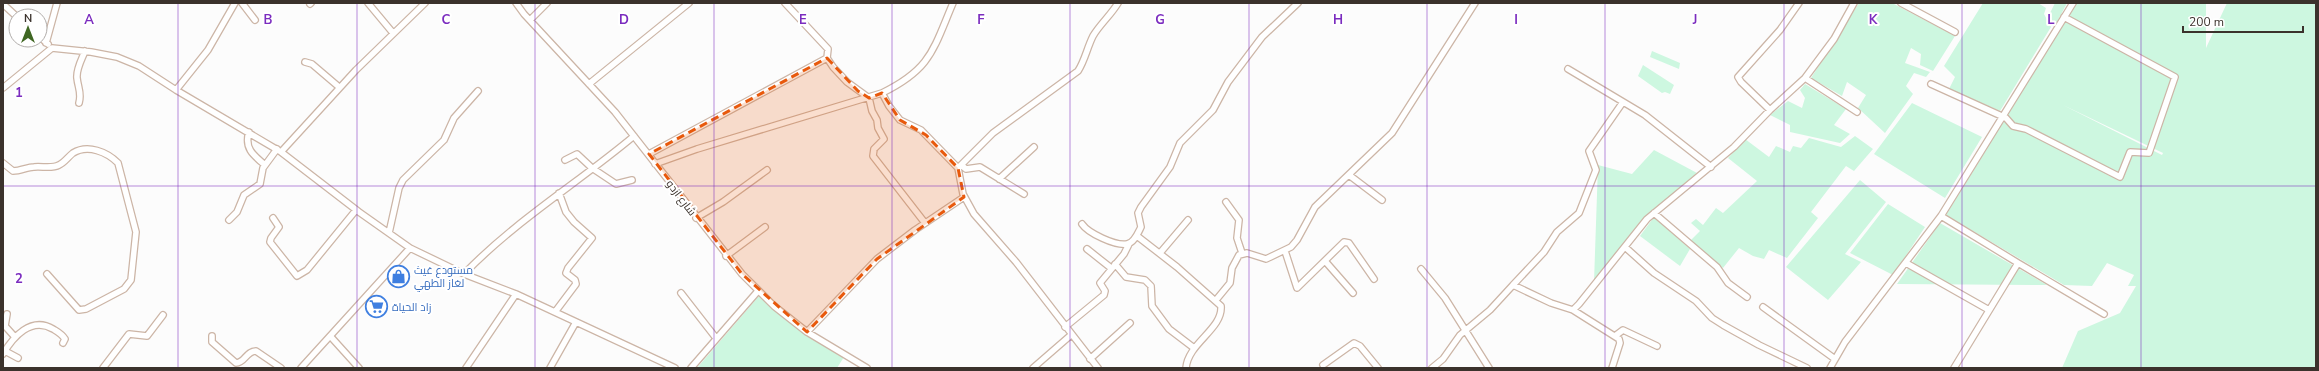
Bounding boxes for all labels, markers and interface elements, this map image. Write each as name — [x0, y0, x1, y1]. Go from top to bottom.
north arrow — [8, 8, 48, 48]
scale bar — [2183, 8, 2303, 34]
text: N — [24, 11, 32, 26]
text: A — [84, 11, 94, 29]
text: B — [264, 11, 273, 29]
text: C — [442, 11, 451, 29]
text: D — [619, 11, 629, 29]
text: E — [799, 11, 807, 29]
text: F — [977, 11, 985, 29]
text: G — [1155, 11, 1165, 29]
text: H — [1333, 11, 1343, 29]
text: I — [1514, 11, 1518, 29]
text: J — [1692, 11, 1697, 29]
text: K — [1869, 11, 1878, 29]
text: L — [2047, 11, 2055, 29]
text: 200 m — [2189, 14, 2224, 30]
text: 1 — [15, 84, 23, 102]
street label: شارع ازدو — [663, 177, 699, 219]
shop icon: مستودع غيث لغاز الطهي — [385, 263, 411, 289]
place label: مستودع غيث لغاز الطهي — [414, 263, 473, 292]
text: 2 — [15, 270, 23, 288]
supermarket icon: زاد الحياة — [363, 294, 389, 320]
place label: زاد الحياة — [392, 300, 432, 315]

